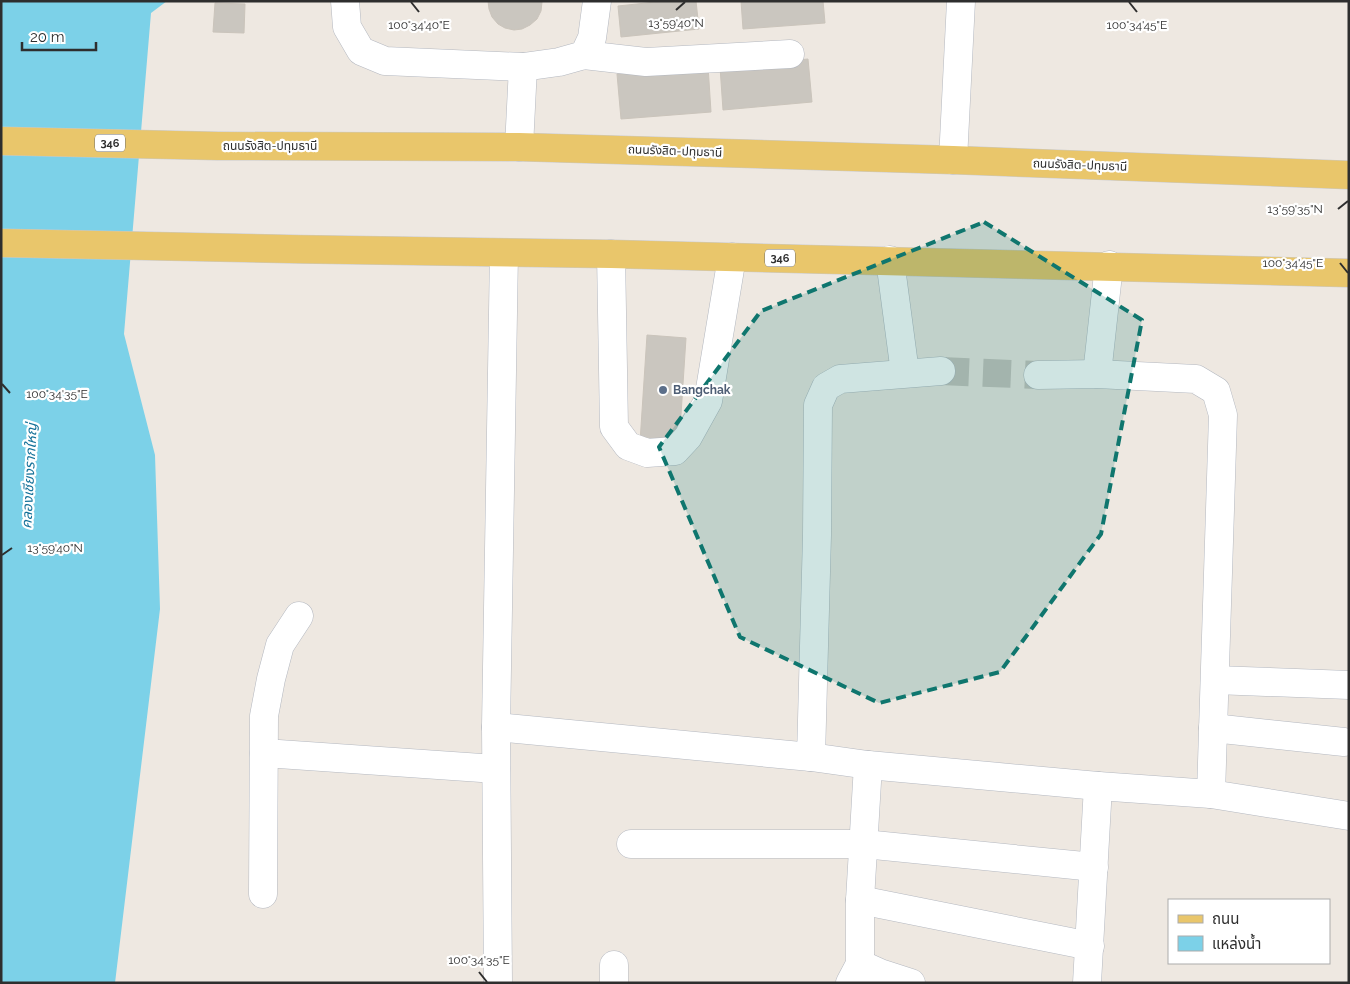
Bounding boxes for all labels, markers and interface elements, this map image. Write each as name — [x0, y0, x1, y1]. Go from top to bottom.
text: 13°59'40"N — [648, 16, 704, 30]
text: 100°34'40"E — [388, 18, 450, 32]
text: 100°34'45"E — [1107, 18, 1167, 32]
scale bar — [22, 20, 96, 52]
text: 20 m — [30, 28, 65, 46]
road number: 346 — [95, 134, 125, 152]
street label: ถนนรังสิต-ปทุมธานี — [223, 139, 317, 153]
street label: ถนนรังสิต-ปทุมธานี — [628, 142, 722, 160]
street label: ถนนรังสิต-ปทุมธานี — [1033, 156, 1127, 174]
text: 13°59'35"N — [1267, 202, 1323, 216]
road number: 346 — [765, 250, 795, 266]
text: 100°34'45"E — [1263, 256, 1323, 270]
place label: Bangchak — [673, 383, 731, 397]
marker: Bangchak — [657, 384, 669, 396]
text: 100°34'35"E — [26, 387, 88, 401]
water label: คลองเชียงรากใหญ่ — [18, 421, 40, 529]
text: 13°59'40"N — [27, 541, 83, 555]
legend — [1168, 899, 1330, 964]
text: ถนน — [1212, 910, 1239, 928]
text: แหล่งน้ำ — [1212, 933, 1261, 953]
text: 100°34'35"E — [448, 953, 510, 967]

